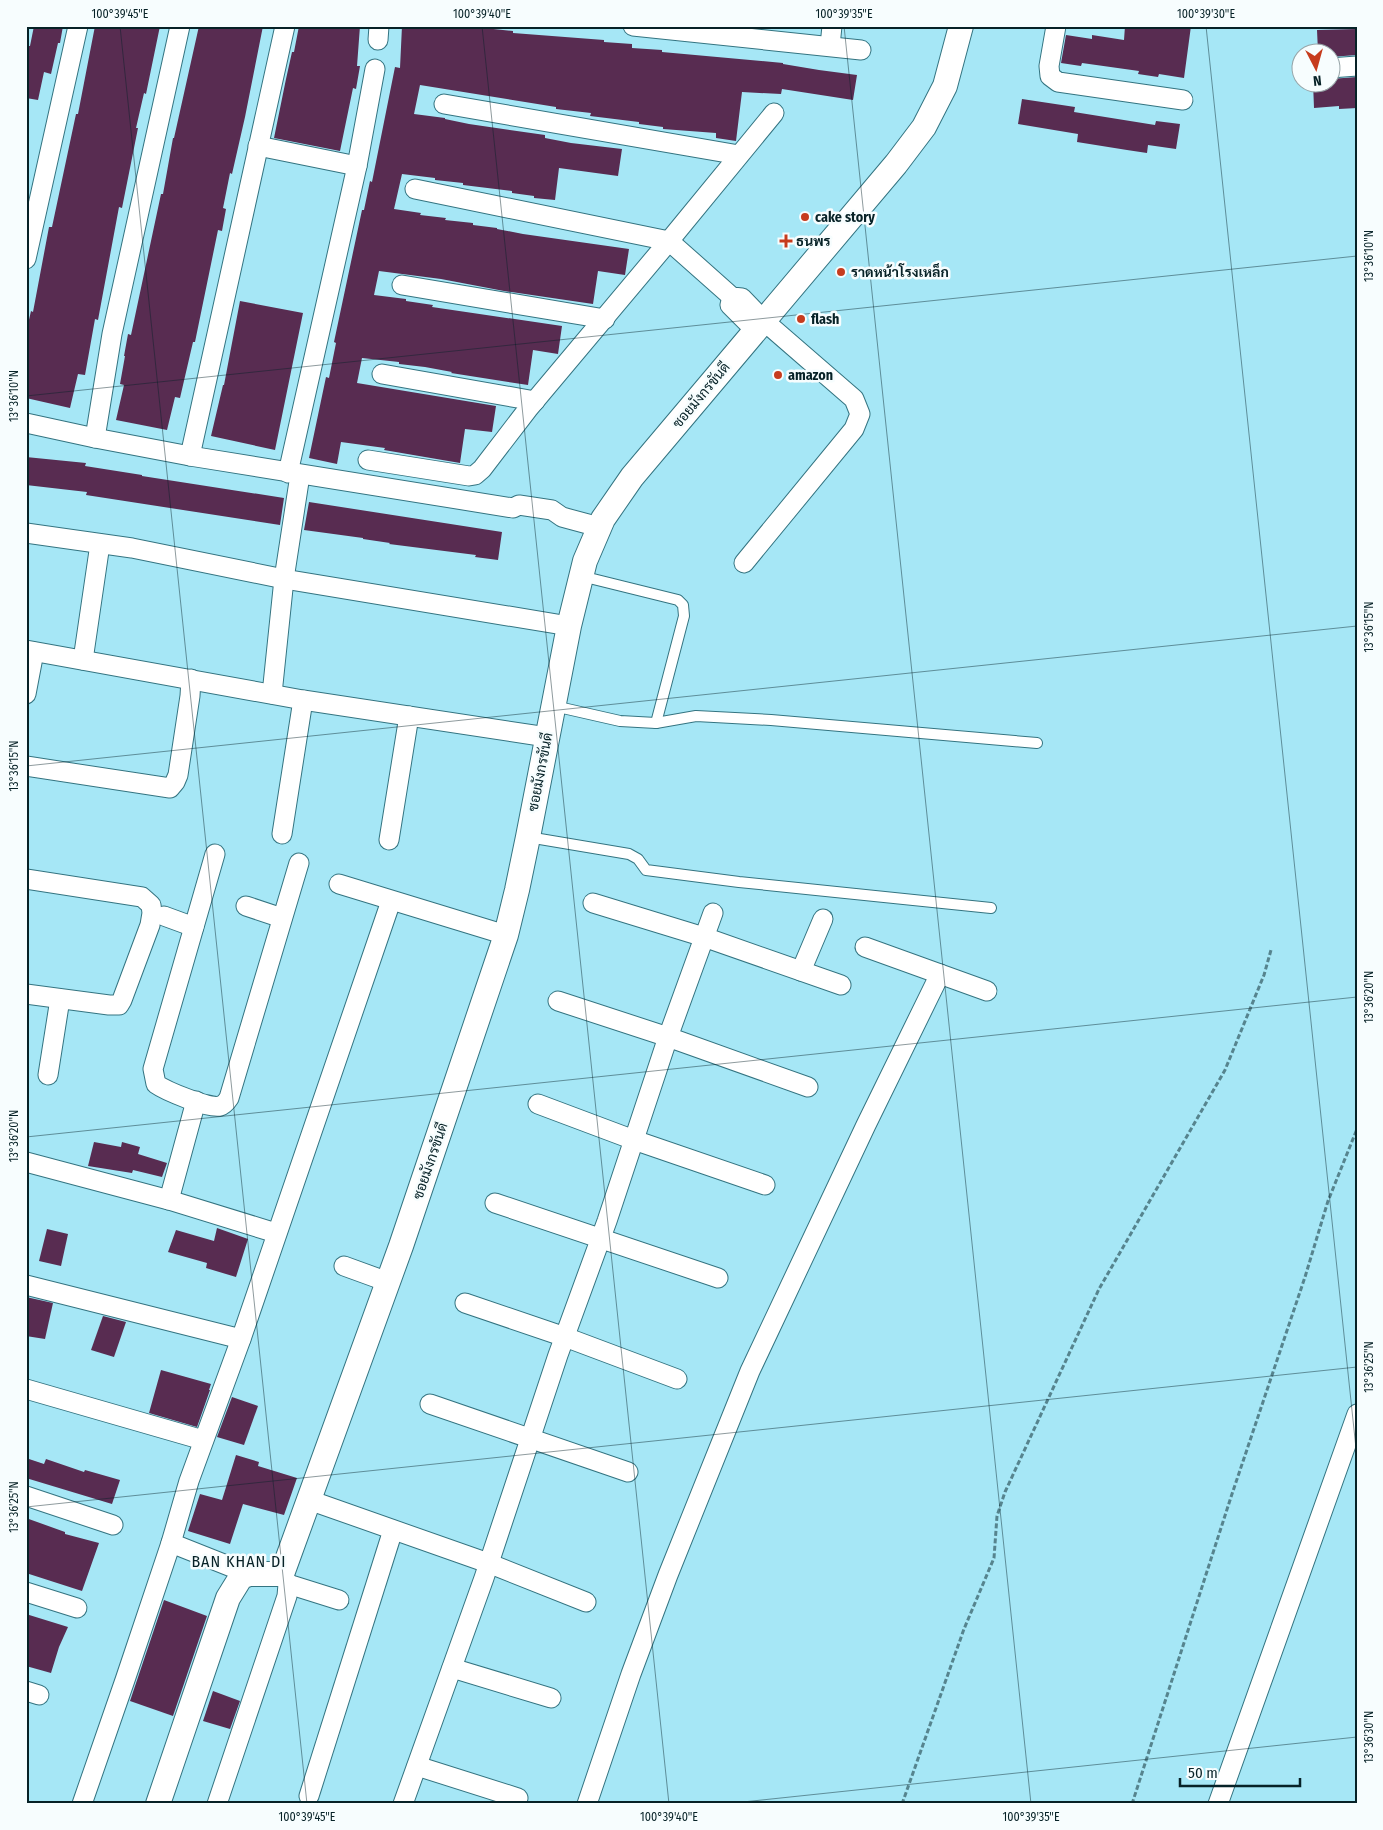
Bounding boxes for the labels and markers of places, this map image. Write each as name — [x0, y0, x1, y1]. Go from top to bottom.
place label: cake story — [815, 209, 875, 226]
marker: cake story — [799, 211, 811, 223]
place label: ธนพร — [796, 233, 831, 250]
marker: ธนพร — [780, 235, 792, 247]
place label: ราดหน้าโรงเหล็ก — [851, 262, 949, 281]
marker: ราดหน้าโรงเหล็ก — [835, 266, 847, 278]
place label: flash — [811, 311, 839, 328]
marker: flash — [795, 313, 807, 325]
place label: amazon — [788, 367, 833, 384]
marker: amazon — [772, 369, 784, 381]

